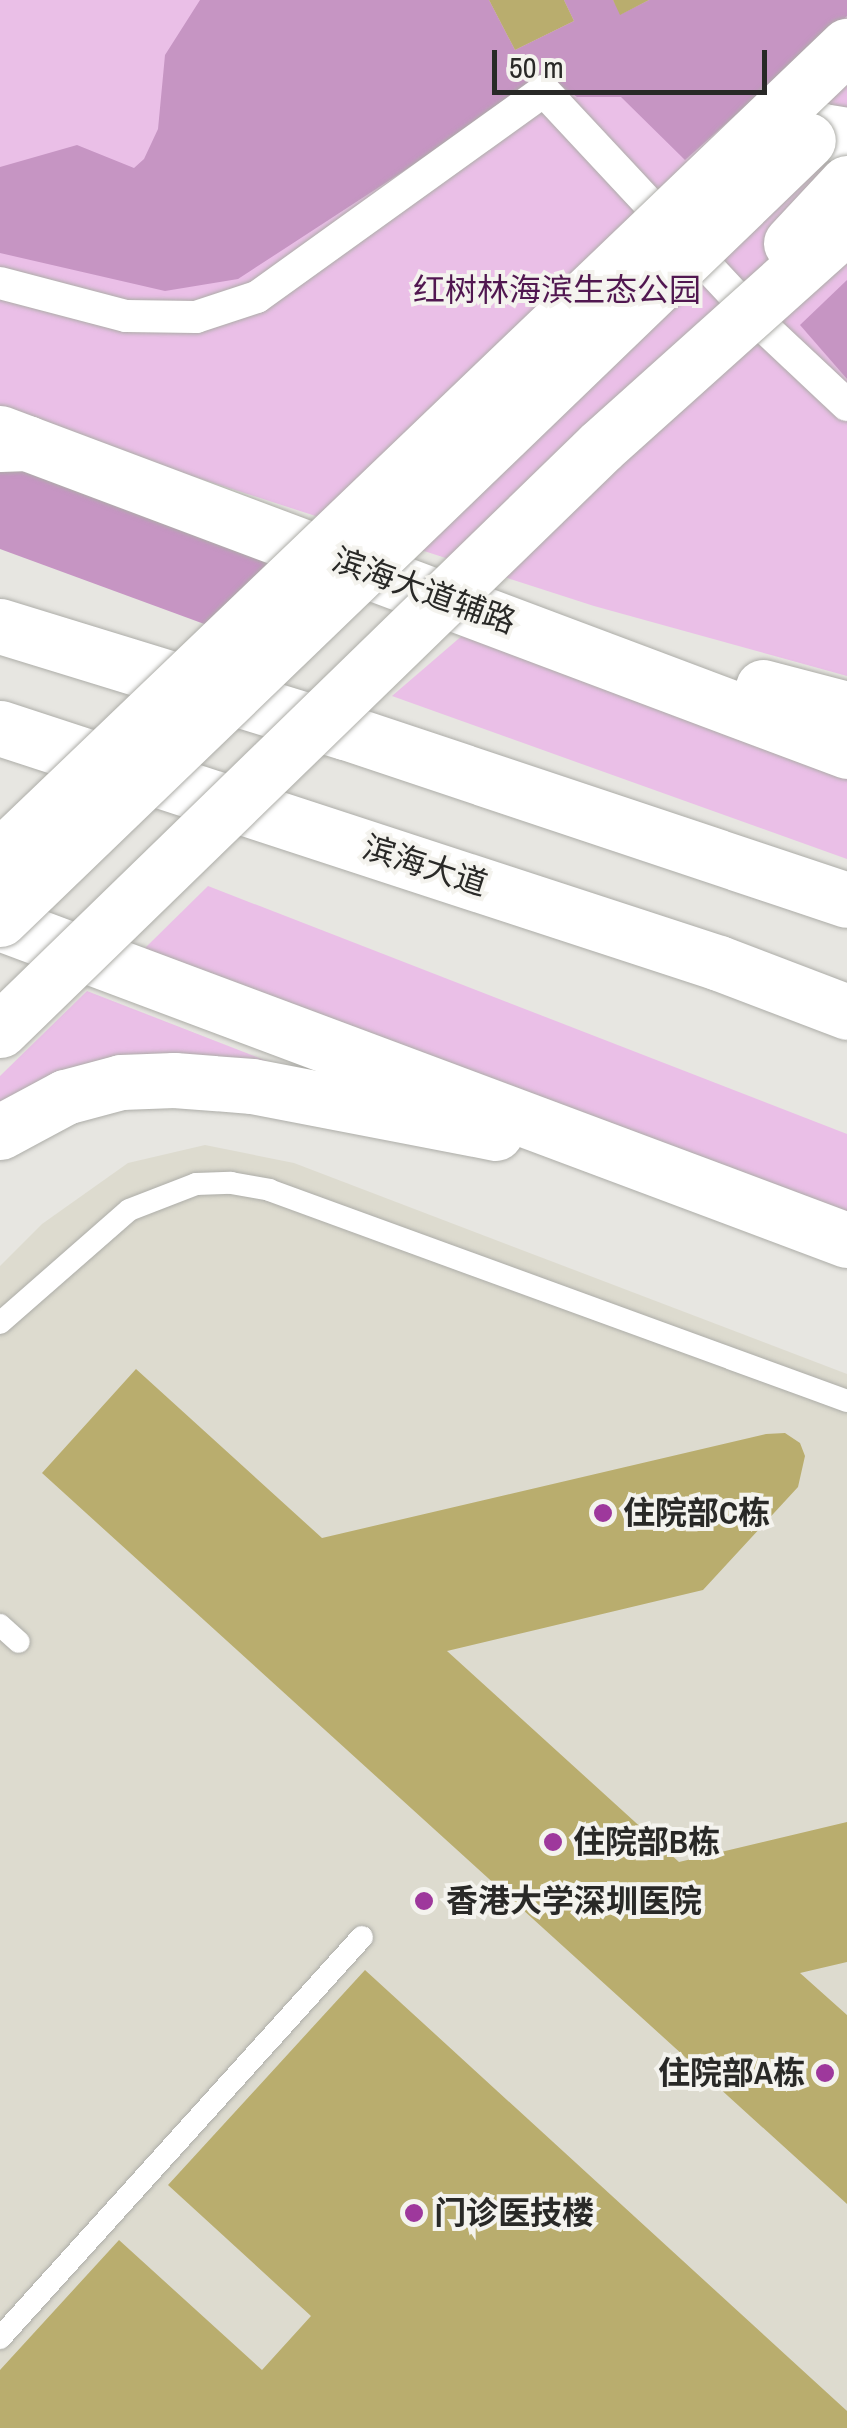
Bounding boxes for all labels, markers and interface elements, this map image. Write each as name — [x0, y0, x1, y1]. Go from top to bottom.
scale bar — [497, 30, 772, 92]
text: 50 m — [509, 47, 564, 87]
park label: 红树林海滨生态公园 — [413, 271, 701, 309]
street label: 滨海大道辅路 — [327, 540, 521, 642]
street label: 滨海大道 — [358, 828, 492, 904]
place label: 住院部C栋 — [623, 1494, 770, 1532]
marker: 住院部C栋 — [592, 1502, 614, 1524]
place label: 住院部B栋 — [573, 1823, 720, 1861]
marker: 住院部B栋 — [542, 1831, 564, 1853]
place label: 香港大学深圳医院 — [446, 1882, 702, 1920]
marker: 香港大学深圳医院 — [411, 1888, 437, 1914]
place label: 住院部A栋 — [658, 2054, 805, 2092]
marker: 住院部A栋 — [814, 2062, 836, 2084]
place label: 门诊医技楼 — [434, 2194, 594, 2232]
marker: 门诊医技楼 — [403, 2202, 425, 2224]

